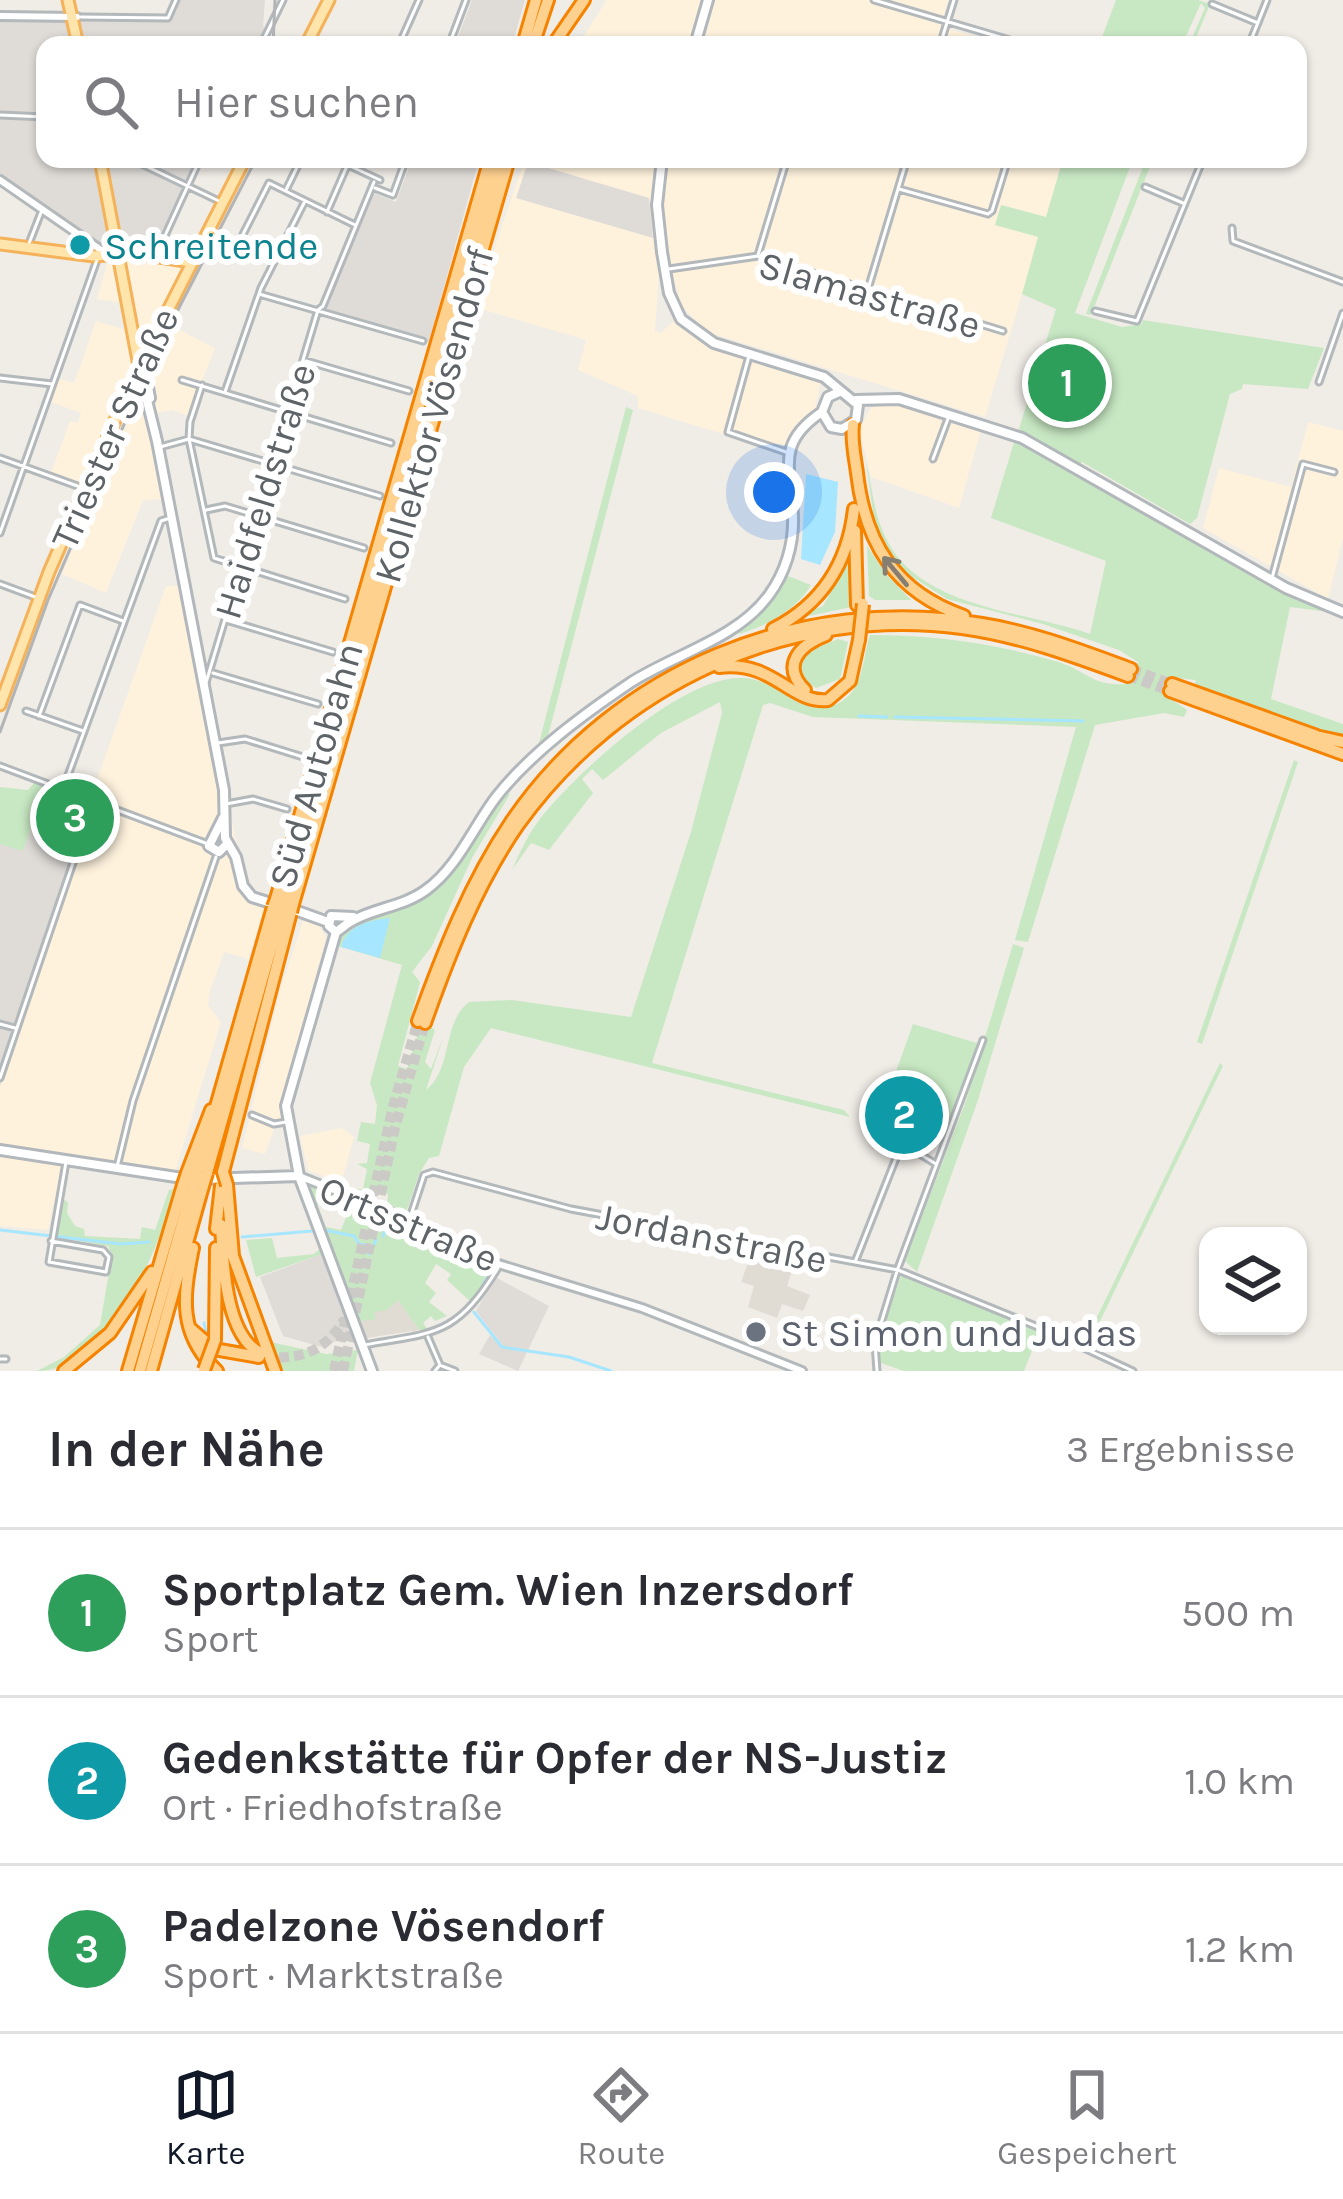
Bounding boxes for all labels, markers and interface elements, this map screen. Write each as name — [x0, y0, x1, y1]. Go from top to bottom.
search box — [36, 36, 1307, 168]
icon: search — [78, 69, 144, 135]
text: Hier suchen — [174, 76, 419, 128]
place label: Schreitende — [104, 223, 318, 269]
marker: Schreitende — [67, 232, 93, 258]
street label: Slamastraße — [754, 241, 986, 349]
street label: Kollektor Vösendorf — [364, 242, 504, 588]
street label: Triester Straße — [41, 301, 189, 556]
pin: 1 — [1028, 338, 1106, 428]
street label: Haidfeldstraße — [204, 358, 326, 624]
your location — [744, 462, 804, 522]
one-way arrow — [881, 556, 909, 587]
street label: Süd Autobahn — [259, 637, 373, 893]
pin: 3 — [36, 773, 114, 863]
pin: 2 — [865, 1070, 943, 1160]
street label: Ortsstraße — [313, 1166, 505, 1282]
street label: Jordanstraße — [593, 1193, 831, 1283]
map controls — [1199, 1227, 1307, 1335]
button: layers — [1199, 1227, 1307, 1335]
place label: St Simon und Judas — [780, 1310, 1137, 1356]
marker: St Simon und Judas — [743, 1319, 769, 1345]
text: In der Nähe — [48, 1419, 325, 1479]
text: 3 Ergebnisse — [1066, 1426, 1295, 1472]
text: Sportplatz Gem. Wien Inzersdorf — [162, 1564, 853, 1616]
text: 1 — [80, 1590, 94, 1636]
text: 500 m — [1181, 1590, 1295, 1636]
text: Sport — [162, 1616, 258, 1662]
text: Gedenkstätte für Opfer der NS-Justiz — [162, 1732, 947, 1784]
text: 2 — [75, 1758, 99, 1804]
text: 1.0 km — [1184, 1758, 1295, 1804]
text: Ort · Friedhofstraße — [162, 1784, 503, 1830]
text: Padelzone Vösendorf — [162, 1900, 604, 1952]
text: 3 — [75, 1926, 99, 1972]
text: 1.2 km — [1185, 1926, 1295, 1972]
text: Sport · Marktstraße — [162, 1952, 504, 1998]
tab: Karte — [166, 2062, 246, 2172]
tab: Route — [578, 2062, 665, 2172]
tab: Gespeichert — [997, 2062, 1177, 2172]

